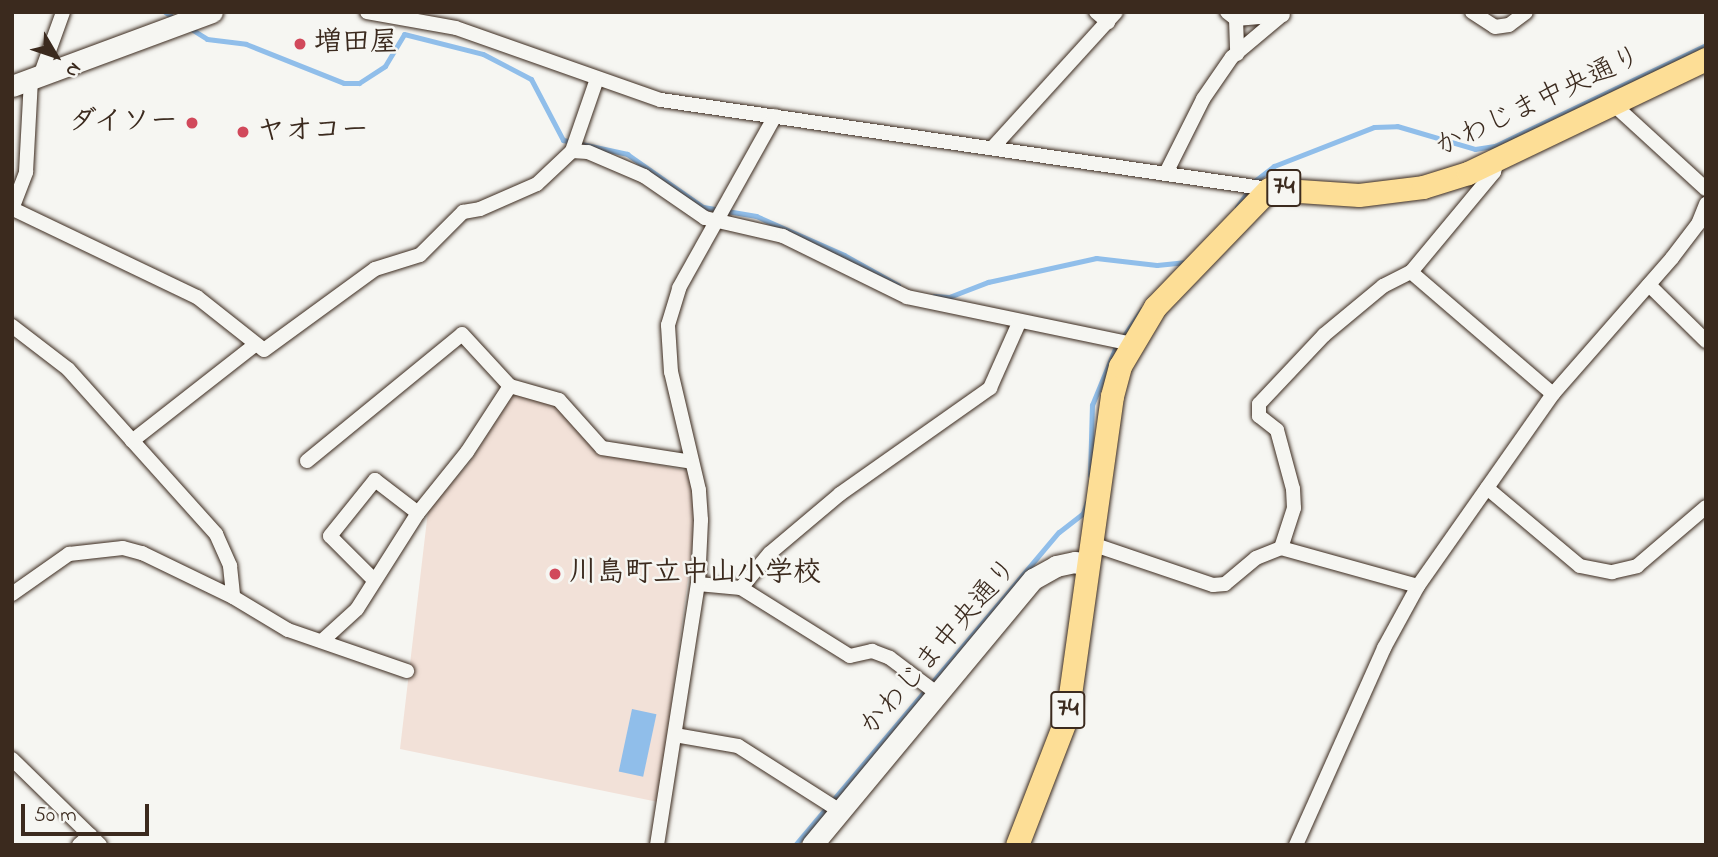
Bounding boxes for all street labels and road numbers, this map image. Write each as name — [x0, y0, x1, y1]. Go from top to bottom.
street label: かわじま中央通り — [1430, 40, 1648, 166]
road number: 74 — [1265, 166, 1303, 210]
street label: かわじま中央通り — [854, 552, 1026, 744]
road number: 74 — [1049, 688, 1087, 732]

